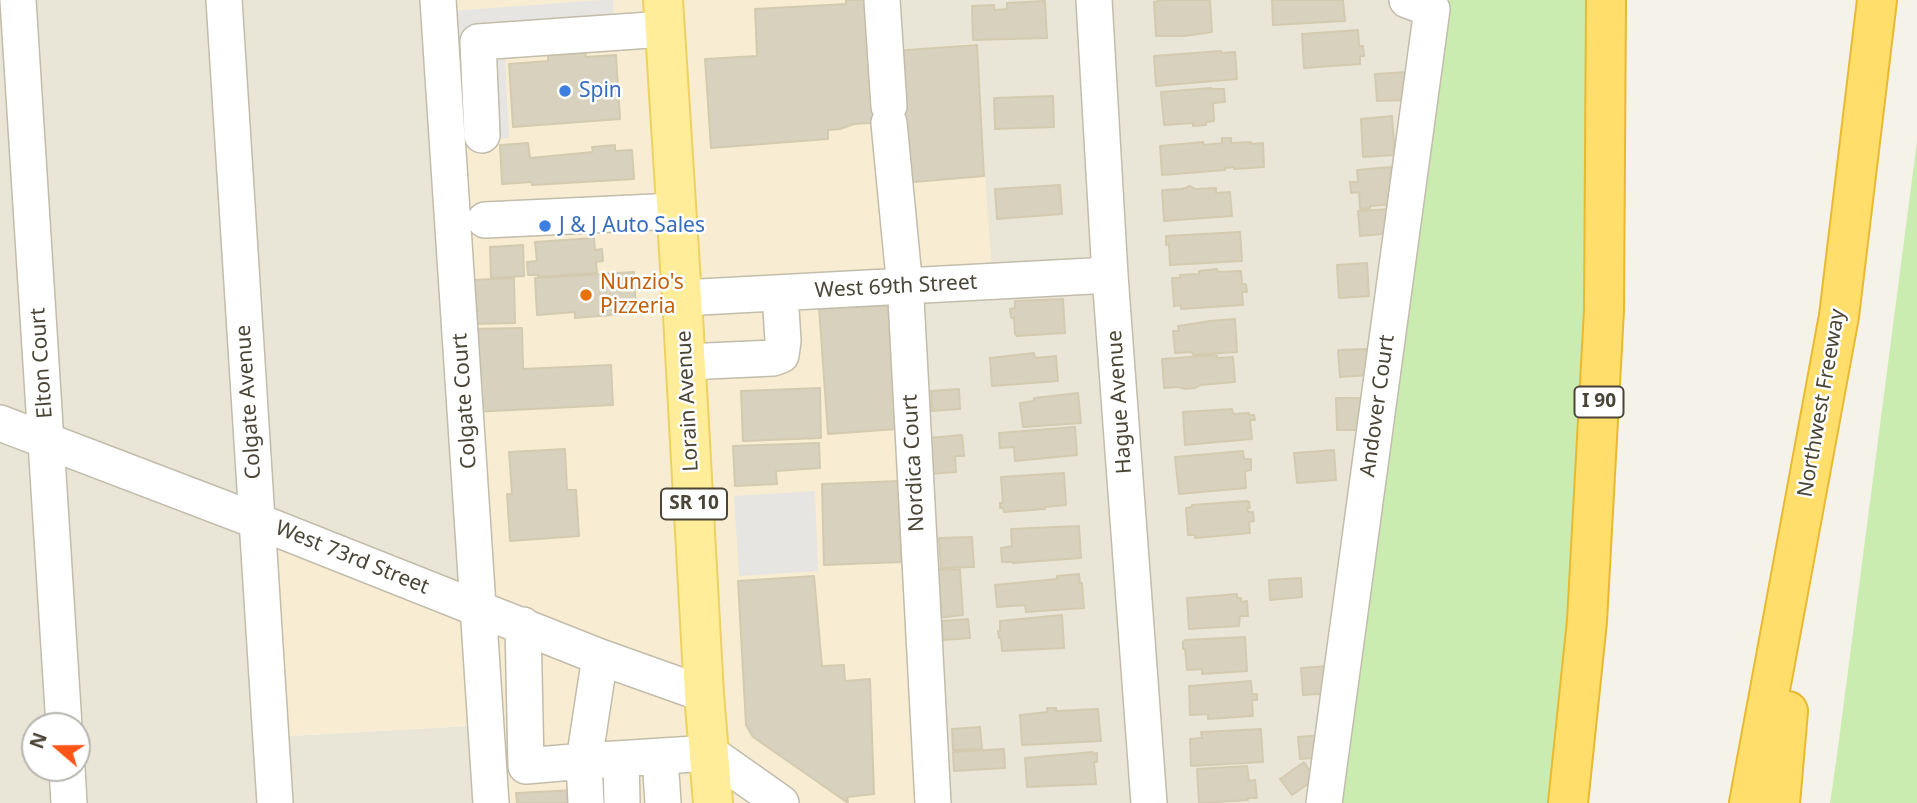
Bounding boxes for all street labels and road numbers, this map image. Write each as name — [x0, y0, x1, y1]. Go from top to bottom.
street label: West 69th Street — [814, 270, 978, 304]
street label: Elton Court — [26, 307, 58, 419]
street label: Northwest Freeway — [1793, 307, 1851, 499]
street label: Colgate Avenue — [231, 324, 267, 480]
street label: Hague Avenue — [1102, 329, 1138, 475]
street label: Lorain Avenue — [672, 330, 704, 472]
street label: Colgate Court — [448, 332, 482, 470]
street label: Andover Court — [1356, 333, 1400, 479]
road number: I 90 — [1574, 386, 1624, 418]
street label: Nordica Court — [898, 394, 930, 532]
road number: SR 10 — [661, 489, 727, 520]
street label: West 73rd Street — [272, 516, 432, 600]

